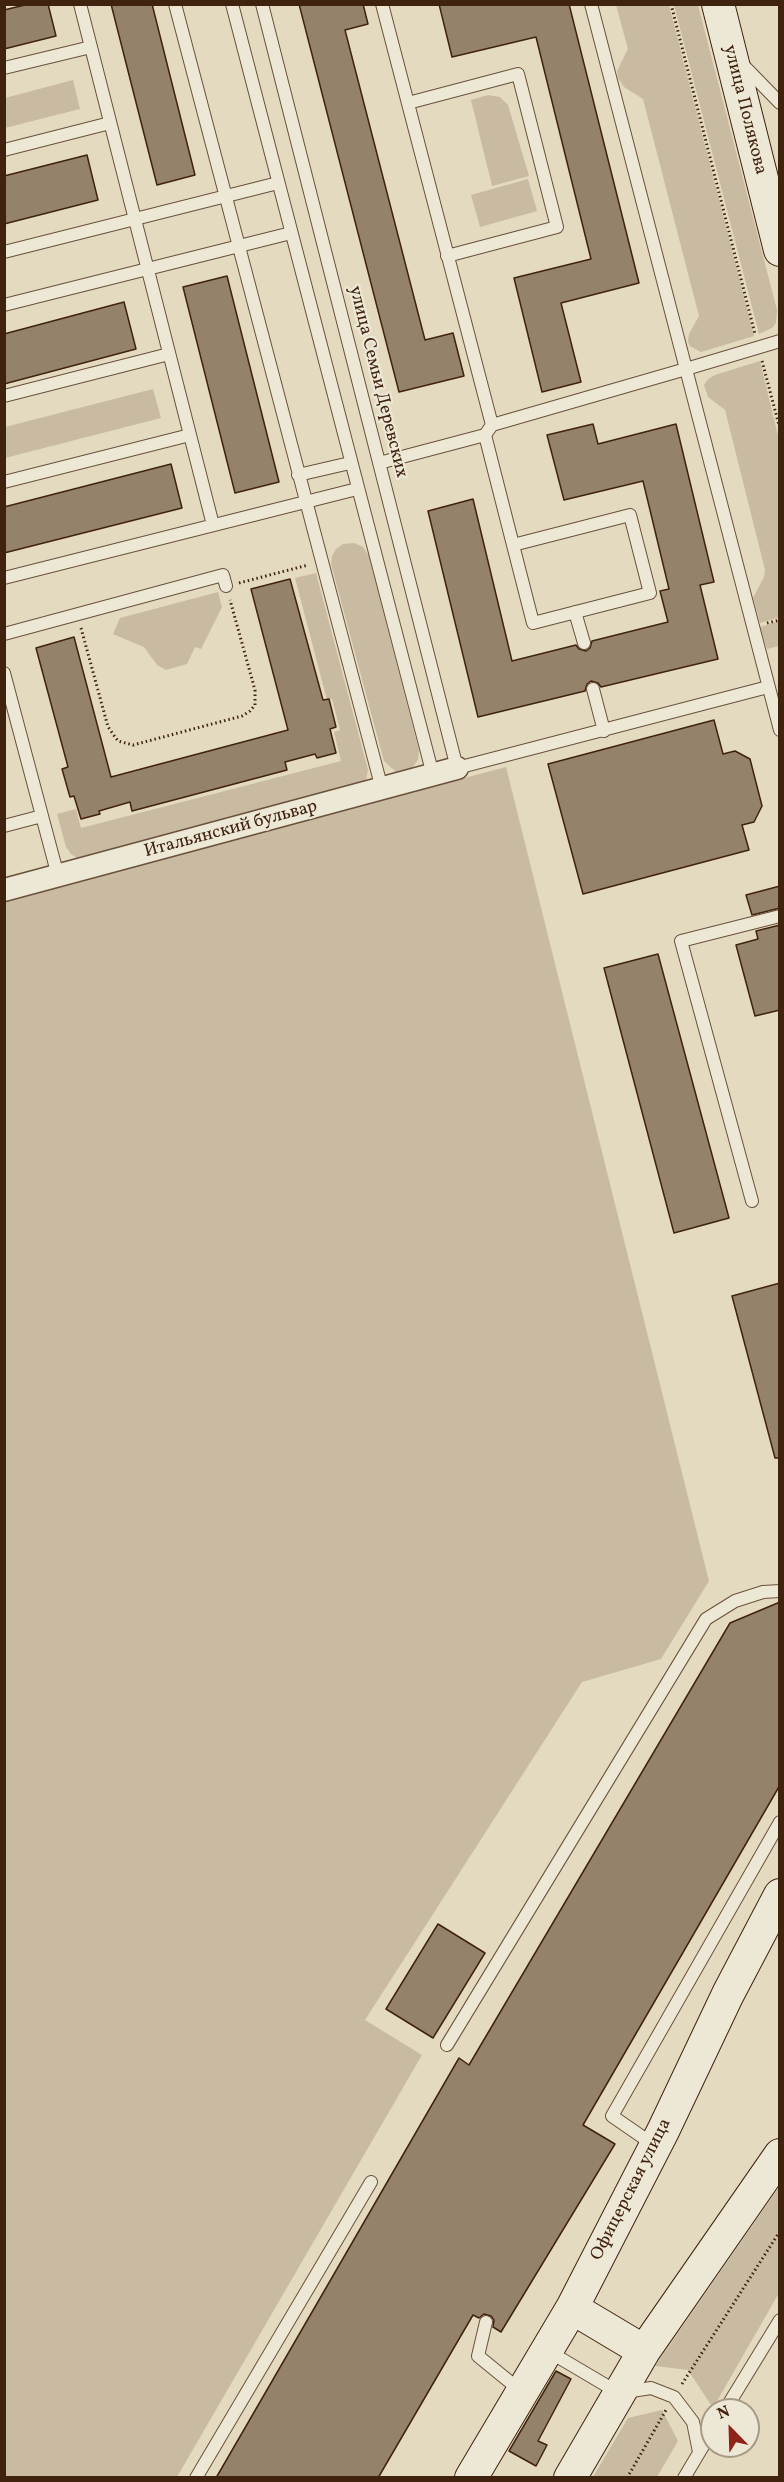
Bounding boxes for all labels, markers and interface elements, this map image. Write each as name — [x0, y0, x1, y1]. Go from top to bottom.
street label: улица Полякова — [717, 43, 771, 177]
street label: улица Семьи Деревских — [343, 284, 411, 480]
street label: Итальянский бульвар — [142, 796, 320, 864]
street label: Офицерская улица — [587, 2115, 677, 2265]
north arrow — [700, 2398, 760, 2458]
text: N — [714, 2401, 733, 2426]

